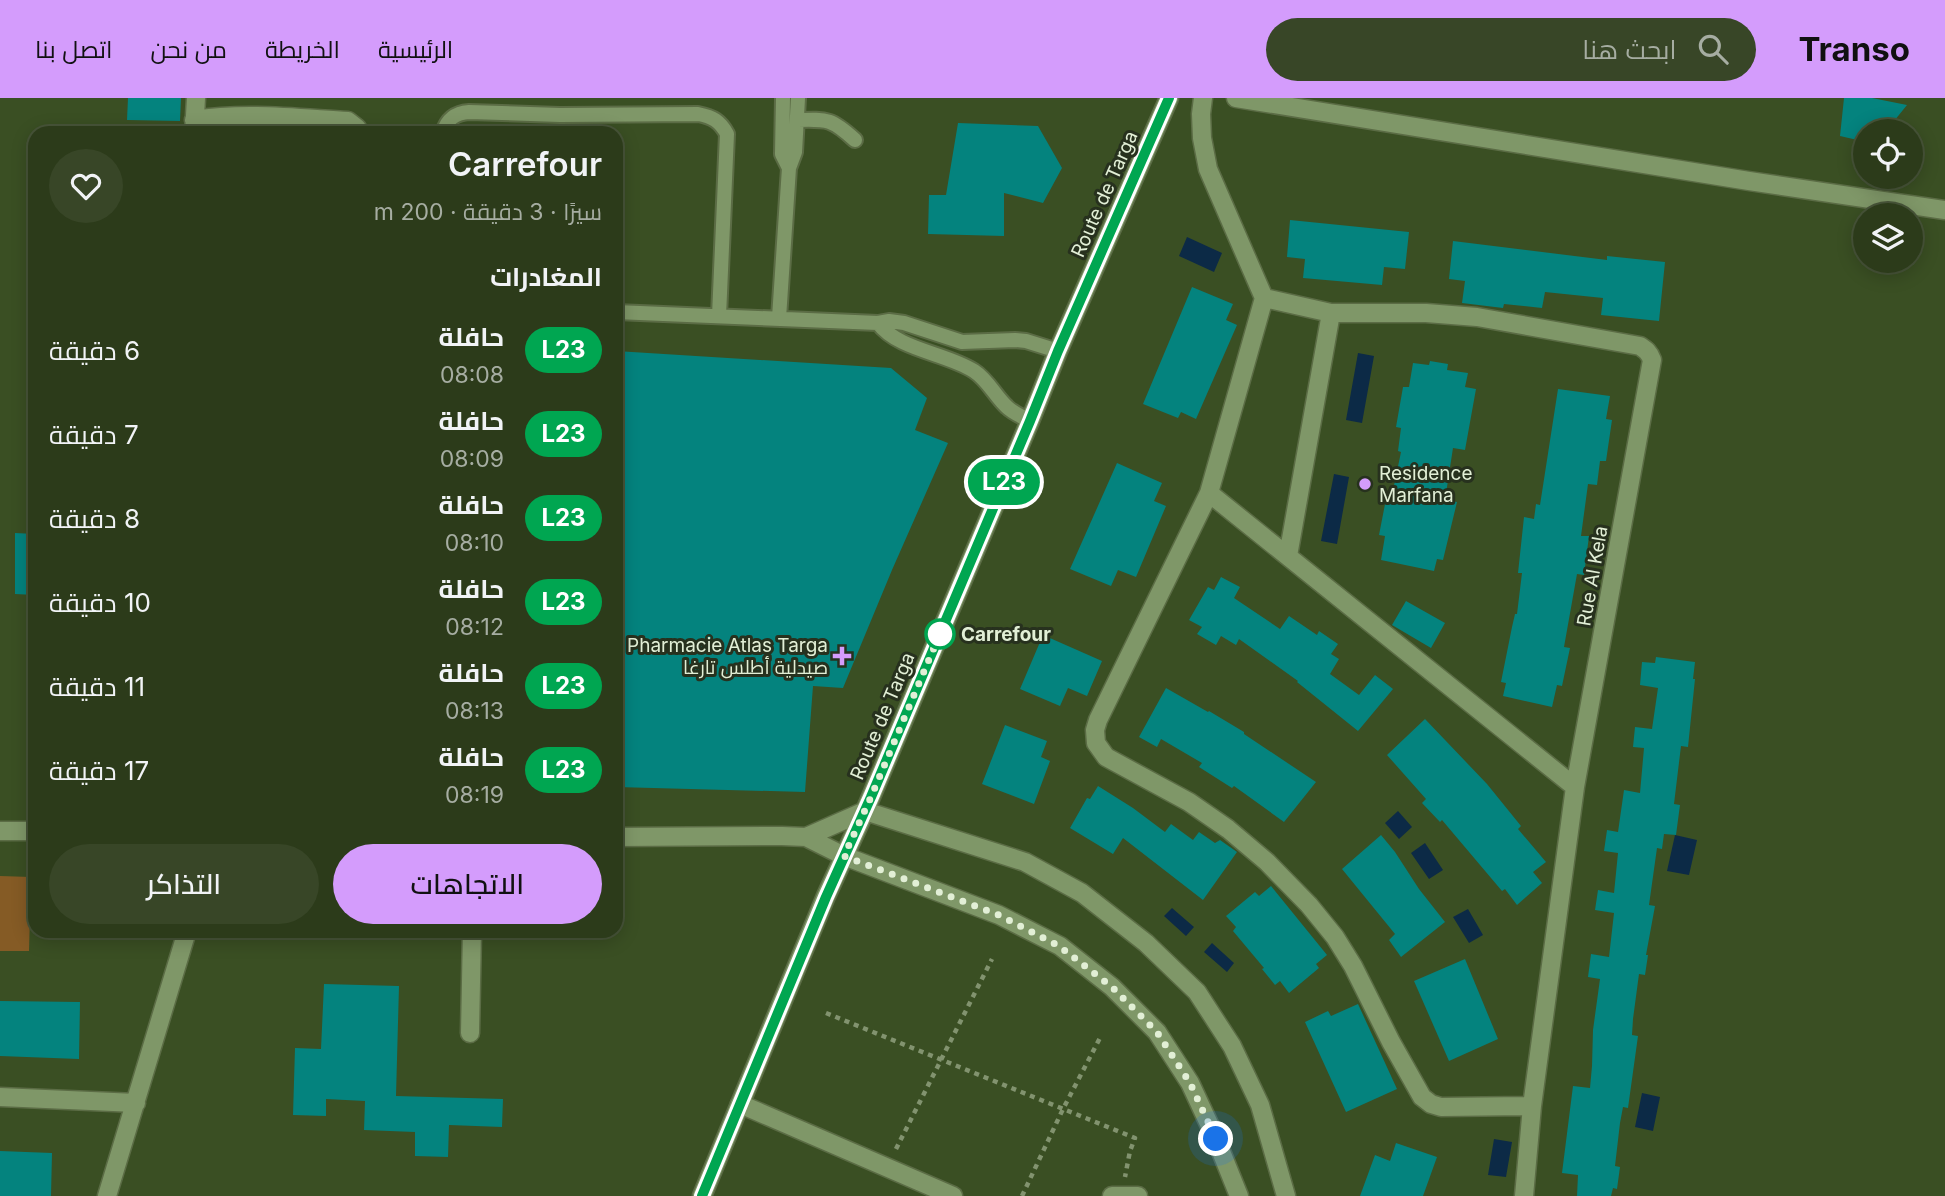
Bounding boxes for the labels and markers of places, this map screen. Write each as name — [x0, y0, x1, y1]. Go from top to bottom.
place label: Residence Marfana — [1379, 462, 1473, 507]
marker: Residence Marfana — [1357, 476, 1373, 492]
marker: Carrefour — [925, 619, 955, 649]
place label: Carrefour — [961, 623, 1051, 646]
place label: Pharmacie Atlas Targa صيدلية أطلس تارغا — [627, 634, 828, 679]
marker: Pharmacie Atlas Targa صيدلية أطلس تارغا — [834, 648, 850, 664]

